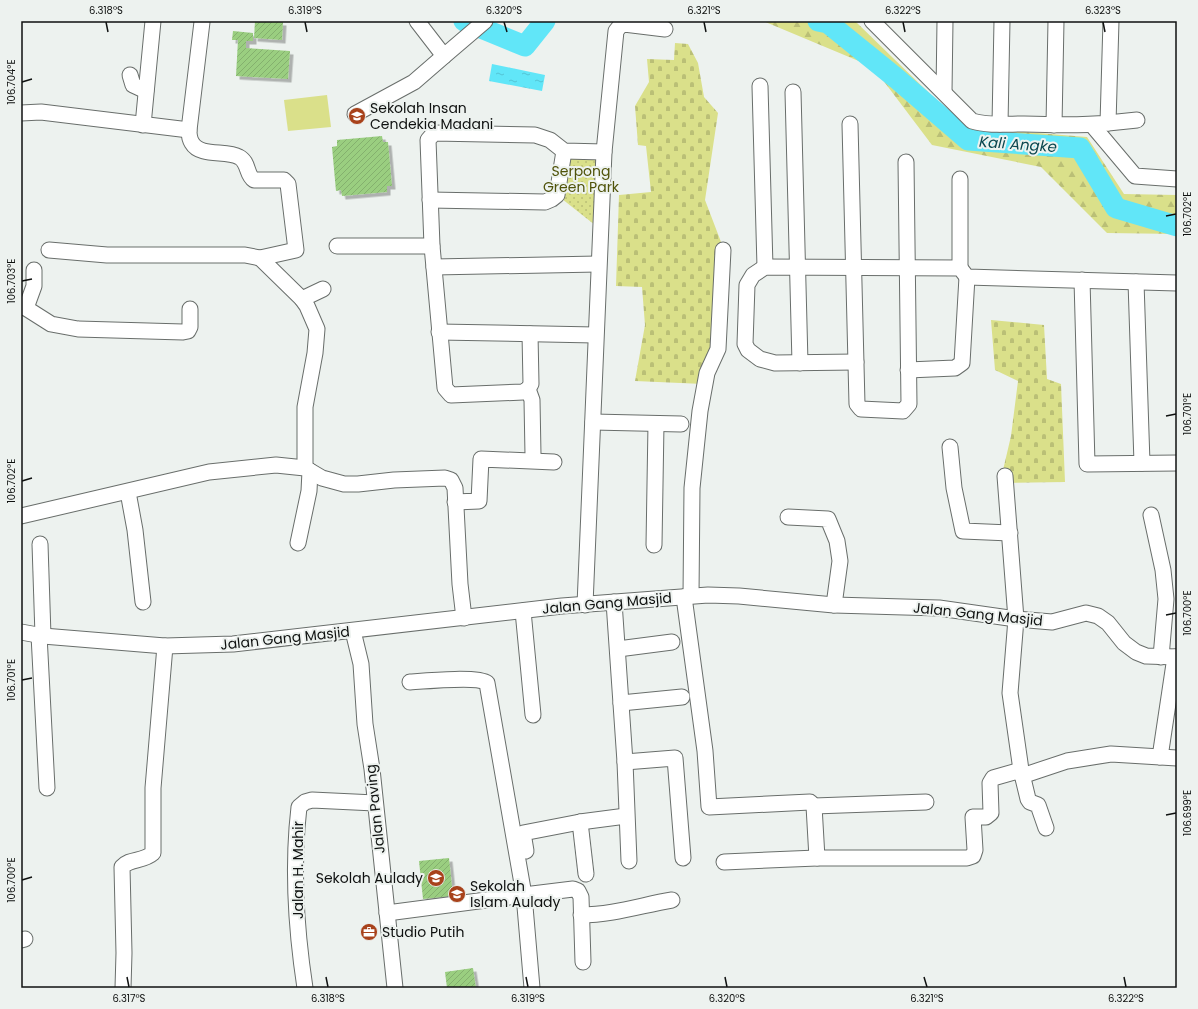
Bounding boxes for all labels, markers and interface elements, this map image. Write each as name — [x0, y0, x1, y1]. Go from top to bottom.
text: 6.318°S — [89, 3, 123, 18]
text: 6.319°S — [288, 3, 322, 18]
text: 6.320°S — [486, 3, 522, 18]
text: 6.321°S — [687, 3, 721, 18]
text: 6.322°S — [885, 3, 921, 18]
text: 6.323°S — [1085, 3, 1121, 18]
text: 106.704°E — [4, 59, 19, 105]
place label: Sekolah Insan Cendekia Madani — [370, 98, 493, 134]
school or university icon: Sekolah Insan Cendekia Madani — [347, 106, 367, 126]
water label: Kali Angke — [978, 131, 1058, 157]
park label: Serpong Green Park — [543, 161, 620, 197]
text: 106.702°E — [1180, 192, 1195, 236]
text: 106.703°E — [4, 259, 19, 303]
text: 106.701°E — [1180, 393, 1195, 435]
text: 106.702°E — [4, 459, 19, 503]
street label: Jalan Gang Masjid — [541, 587, 673, 619]
text: 106.700°E — [1180, 590, 1195, 636]
street label: Jalan Gang Masjid — [912, 597, 1044, 631]
street label: Jalan Gang Masjid — [219, 621, 351, 655]
text: 106.701°E — [4, 659, 19, 701]
street label: Jalan Paving — [360, 763, 390, 855]
text: 106.699°E — [1180, 790, 1195, 836]
street label: Jalan H. Mahir — [288, 821, 308, 919]
text: 106.700°E — [4, 857, 19, 903]
place label: Sekolah Aulady — [316, 868, 423, 888]
school or university icon: Sekolah Aulady — [426, 868, 446, 888]
place label: Sekolah Islam Aulady — [470, 876, 561, 912]
school or university icon: Sekolah Islam Aulady — [447, 884, 467, 904]
office icon: Studio Putih — [359, 922, 379, 942]
place label: Studio Putih — [382, 922, 464, 942]
text: 6.317°S — [113, 991, 146, 1006]
text: 6.318°S — [311, 991, 345, 1006]
text: 6.319°S — [511, 991, 545, 1006]
text: 6.320°S — [709, 991, 745, 1006]
text: 6.321°S — [910, 991, 944, 1006]
text: 6.322°S — [1108, 991, 1144, 1006]

